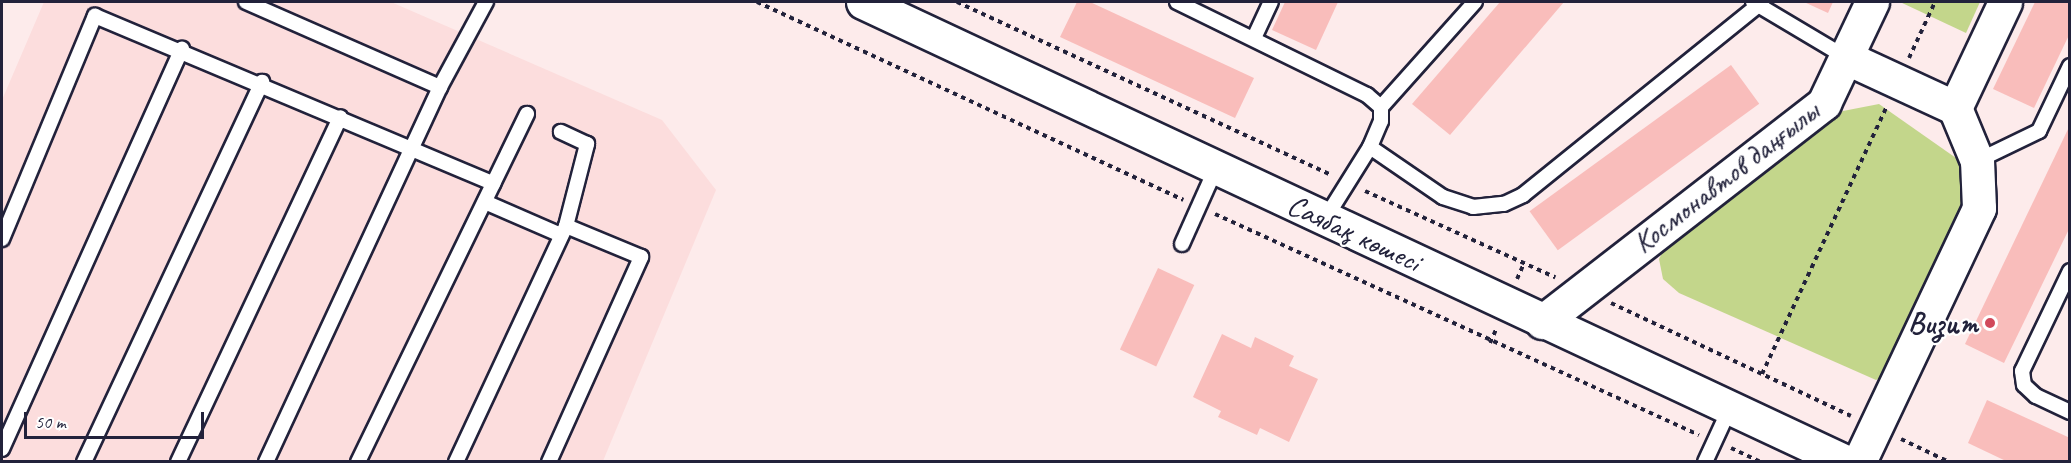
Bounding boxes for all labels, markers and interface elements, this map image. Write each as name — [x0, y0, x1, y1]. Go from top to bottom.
street label: Космонавтов даңғылы — [1625, 93, 1827, 261]
street label: Саябақ көшесі — [1282, 186, 1426, 280]
place label: Визит — [1908, 305, 1978, 341]
marker: Визит — [1983, 316, 1997, 330]
scale bar — [27, 400, 207, 438]
text: 50 m — [35, 411, 66, 433]

